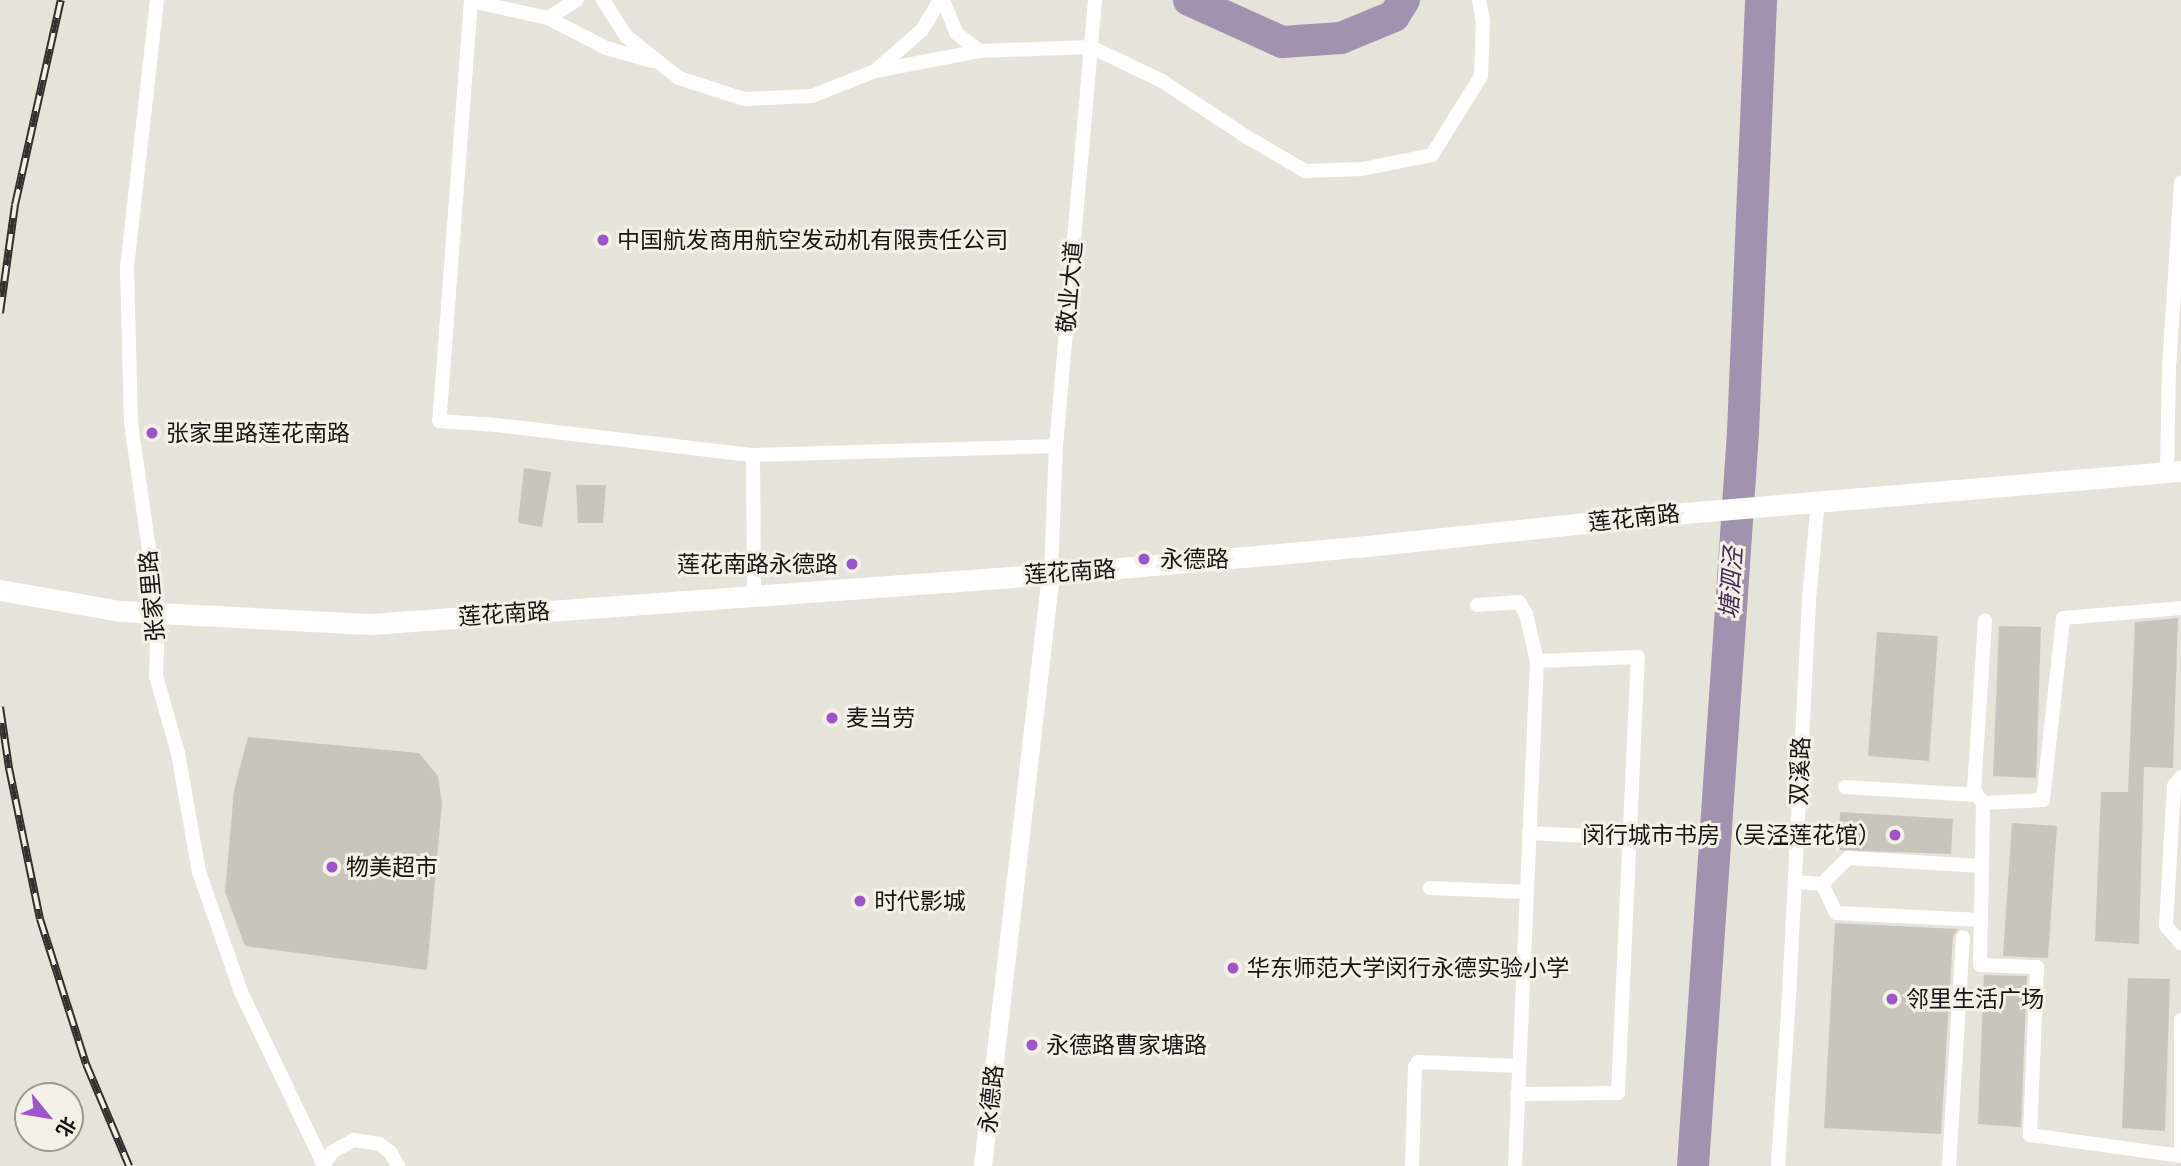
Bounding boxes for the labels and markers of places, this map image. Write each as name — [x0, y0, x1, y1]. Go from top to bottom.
place label: 中国航发商用航空发动机有限责任公司 — [617, 226, 1008, 254]
marker: 中国航发商用航空发动机有限责任公司 — [595, 232, 611, 248]
place label: 张家里路莲花南路 — [166, 419, 350, 447]
marker: 张家里路莲花南路 — [144, 425, 160, 441]
place label: 永德路 — [1160, 545, 1229, 573]
marker: 永德路 — [1134, 549, 1154, 569]
place label: 莲花南路永德路 — [677, 550, 838, 578]
marker: 莲花南路永德路 — [844, 556, 860, 572]
place label: 麦当劳 — [846, 704, 915, 732]
marker: 麦当劳 — [824, 710, 840, 726]
place label: 闵行城市书房（吴泾莲花馆） — [1582, 821, 1881, 849]
marker: 闵行城市书房（吴泾莲花馆） — [1887, 827, 1903, 843]
place label: 物美超市 — [346, 853, 438, 881]
marker: 物美超市 — [324, 859, 340, 875]
place label: 时代影城 — [874, 887, 966, 915]
marker: 时代影城 — [852, 893, 868, 909]
place label: 华东师范大学闵行永德实验小学 — [1247, 954, 1569, 982]
marker: 华东师范大学闵行永德实验小学 — [1225, 960, 1241, 976]
place label: 邻里生活广场 — [1906, 985, 2044, 1013]
marker: 邻里生活广场 — [1884, 991, 1900, 1007]
place label: 永德路曹家塘路 — [1046, 1031, 1207, 1059]
marker: 永德路曹家塘路 — [1024, 1037, 1040, 1053]

